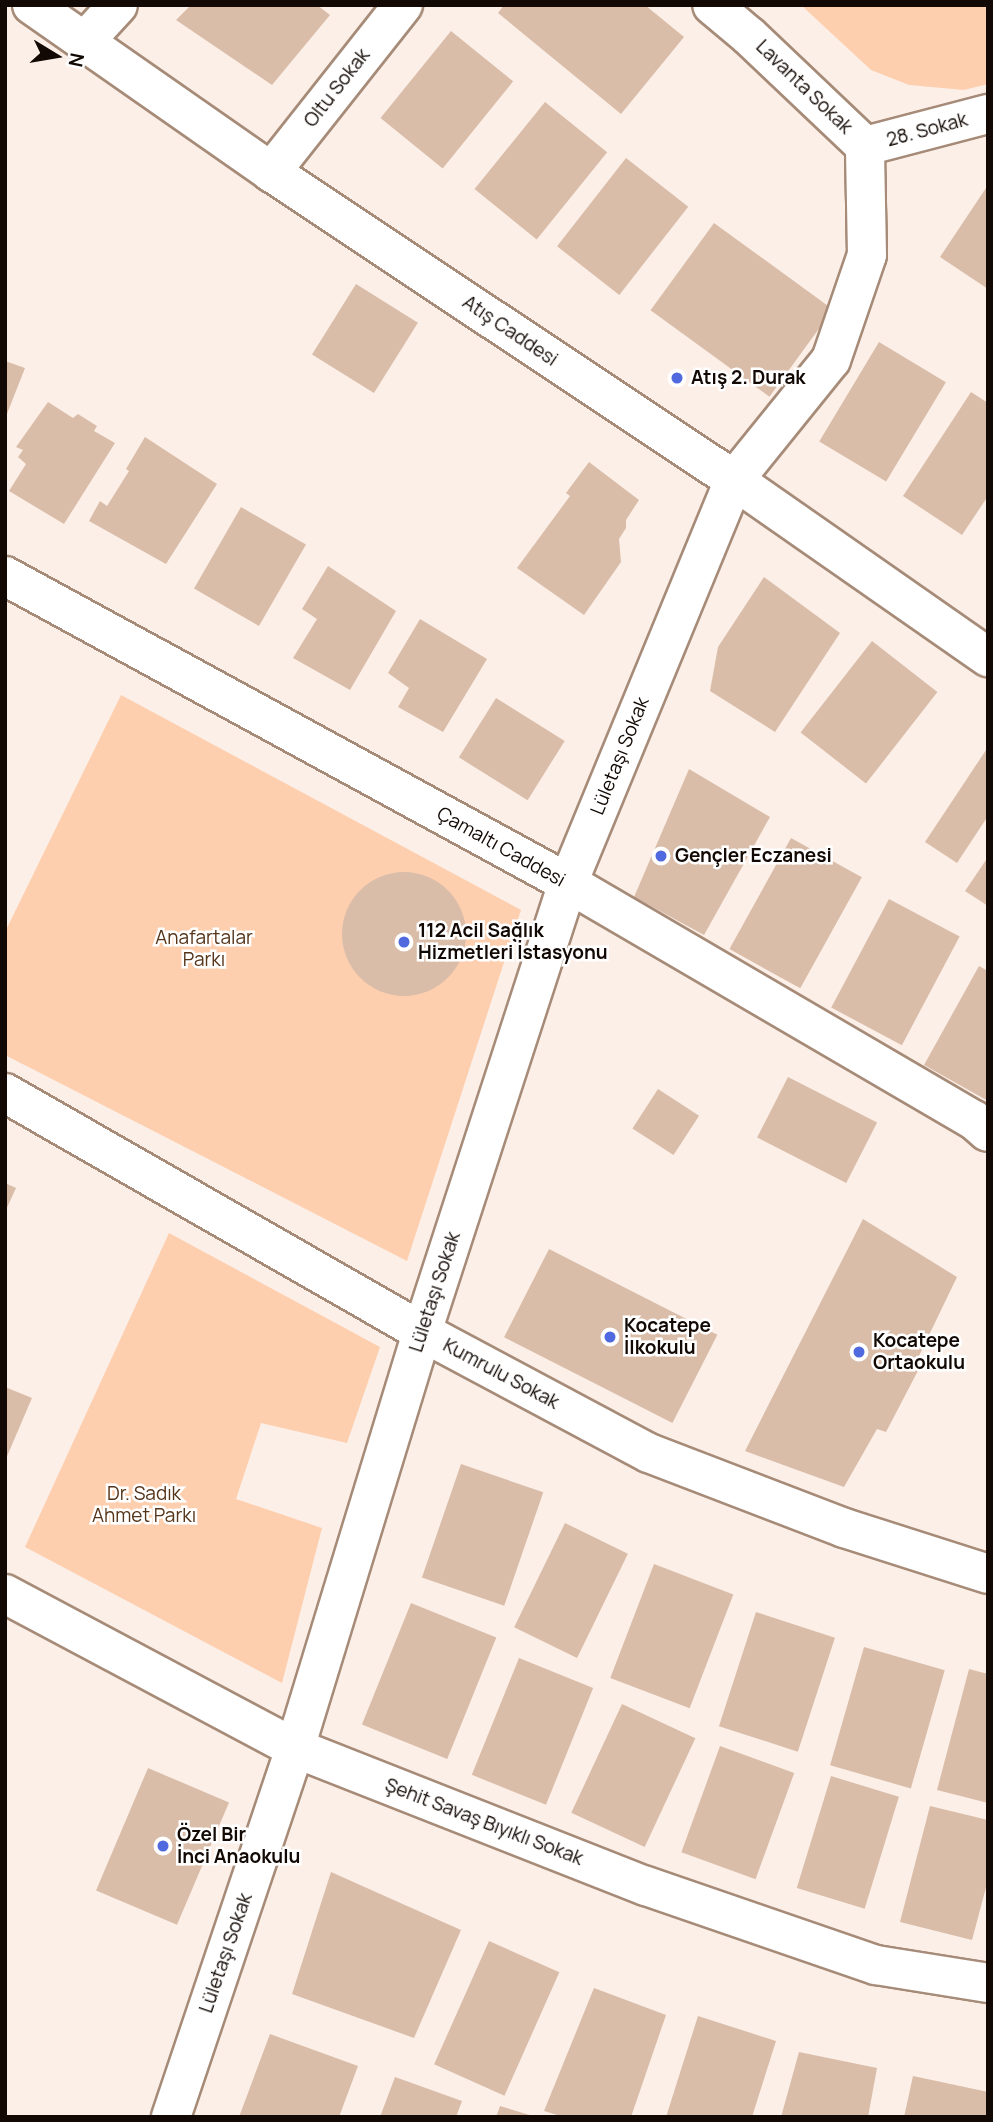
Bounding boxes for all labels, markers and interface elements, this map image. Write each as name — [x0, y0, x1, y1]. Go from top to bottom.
north arrow — [21, 21, 91, 91]
street label: Lavanta Sokak — [751, 35, 857, 139]
street label: Oltu Sokak — [299, 44, 375, 132]
text: N — [63, 51, 91, 69]
street label: 28. Sokak — [884, 108, 970, 152]
street label: Atış Caddesi — [458, 291, 562, 371]
place label: Atış 2. Durak — [691, 367, 806, 389]
marker: Atış 2. Durak — [669, 370, 685, 386]
street label: Lületaşı Sokak — [586, 694, 654, 818]
street label: Çamaltı Caddesi — [433, 802, 569, 892]
place label: Gençler Eczanesi — [675, 845, 832, 867]
marker: Gençler Eczanesi — [653, 848, 669, 864]
place label: 112 Acil Sağlık Hizmetleri İstasyonu — [418, 920, 608, 964]
park label: Anafartalar Parkı — [155, 927, 253, 971]
marker: 112 Acil Sağlık Hizmetleri İstasyonu — [396, 934, 412, 950]
street label: Lületaşı Sokak — [405, 1229, 465, 1355]
place label: Kocatepe İlkokulu — [624, 1315, 711, 1359]
marker: Kocatepe İlkokulu — [602, 1329, 618, 1345]
place label: Kocatepe Ortaokulu — [873, 1330, 965, 1374]
street label: Kumrulu Sokak — [439, 1334, 563, 1414]
marker: Kocatepe Ortaokulu — [851, 1344, 867, 1360]
park label: Dr. Sadık Ahmet Parkı — [92, 1483, 196, 1527]
street label: Şehit Savaş Bıyıklı Sokak — [382, 1774, 586, 1870]
place label: Özel Bir İnci Anaokulu — [177, 1824, 300, 1868]
marker: Özel Bir İnci Anaokulu — [155, 1838, 171, 1854]
street label: Lületaşı Sokak — [195, 1890, 257, 2016]

